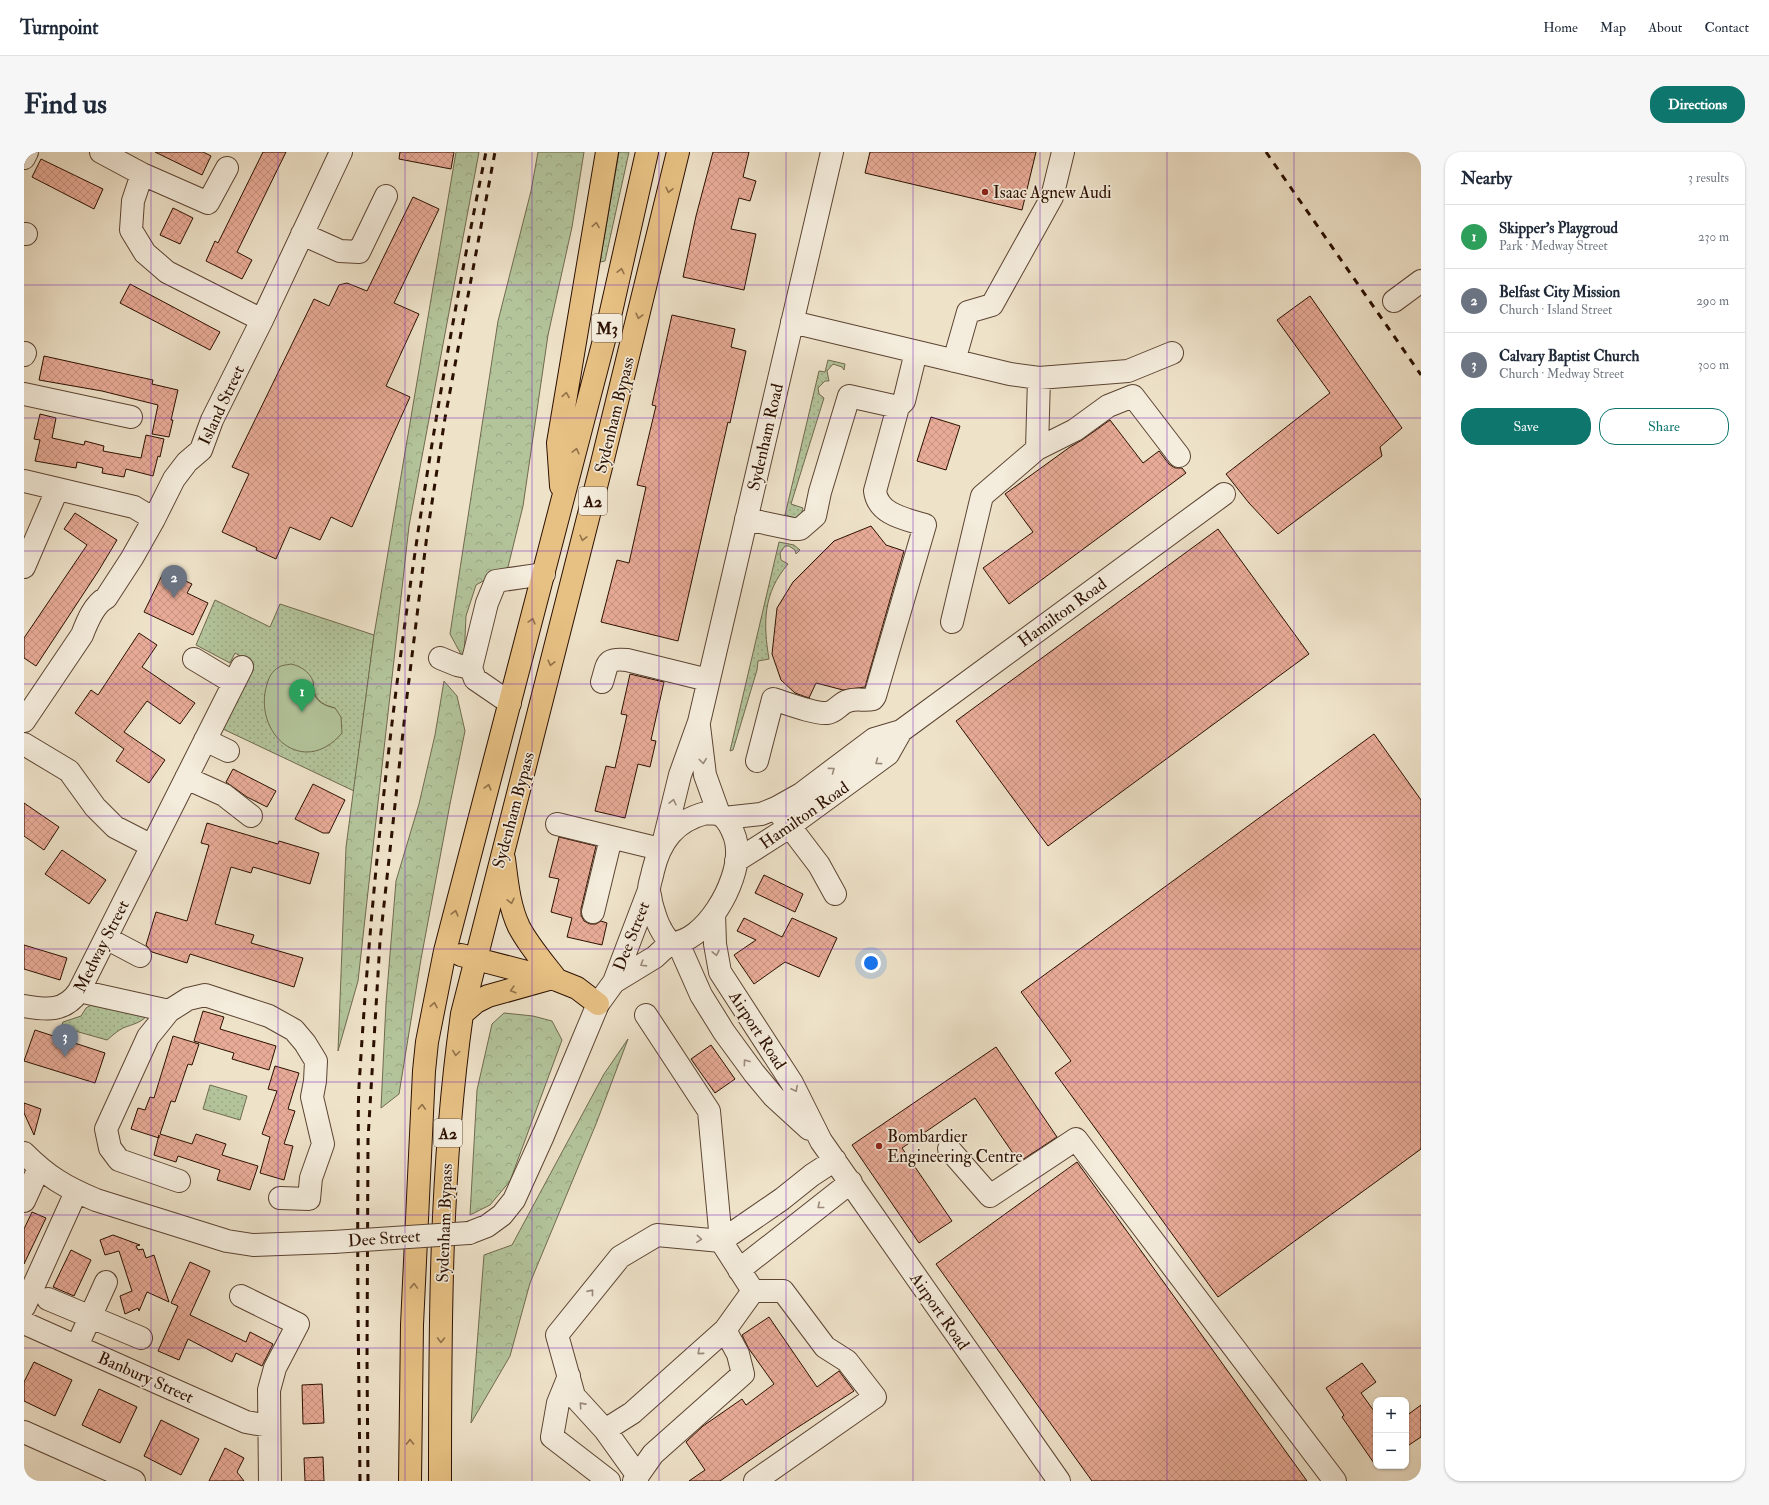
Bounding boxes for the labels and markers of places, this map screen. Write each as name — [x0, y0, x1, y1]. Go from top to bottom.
place label: Isaac Agnew Audi — [993, 182, 1112, 203]
marker: Isaac Agnew Audi — [980, 187, 990, 197]
pin: 2 — [161, 565, 187, 598]
pin: 1 — [289, 679, 315, 712]
pin: 3 — [52, 1024, 78, 1057]
place label: Bombardier Engineering Centre — [887, 1126, 1023, 1167]
marker: Bombardier Engineering Centre — [874, 1141, 884, 1151]

